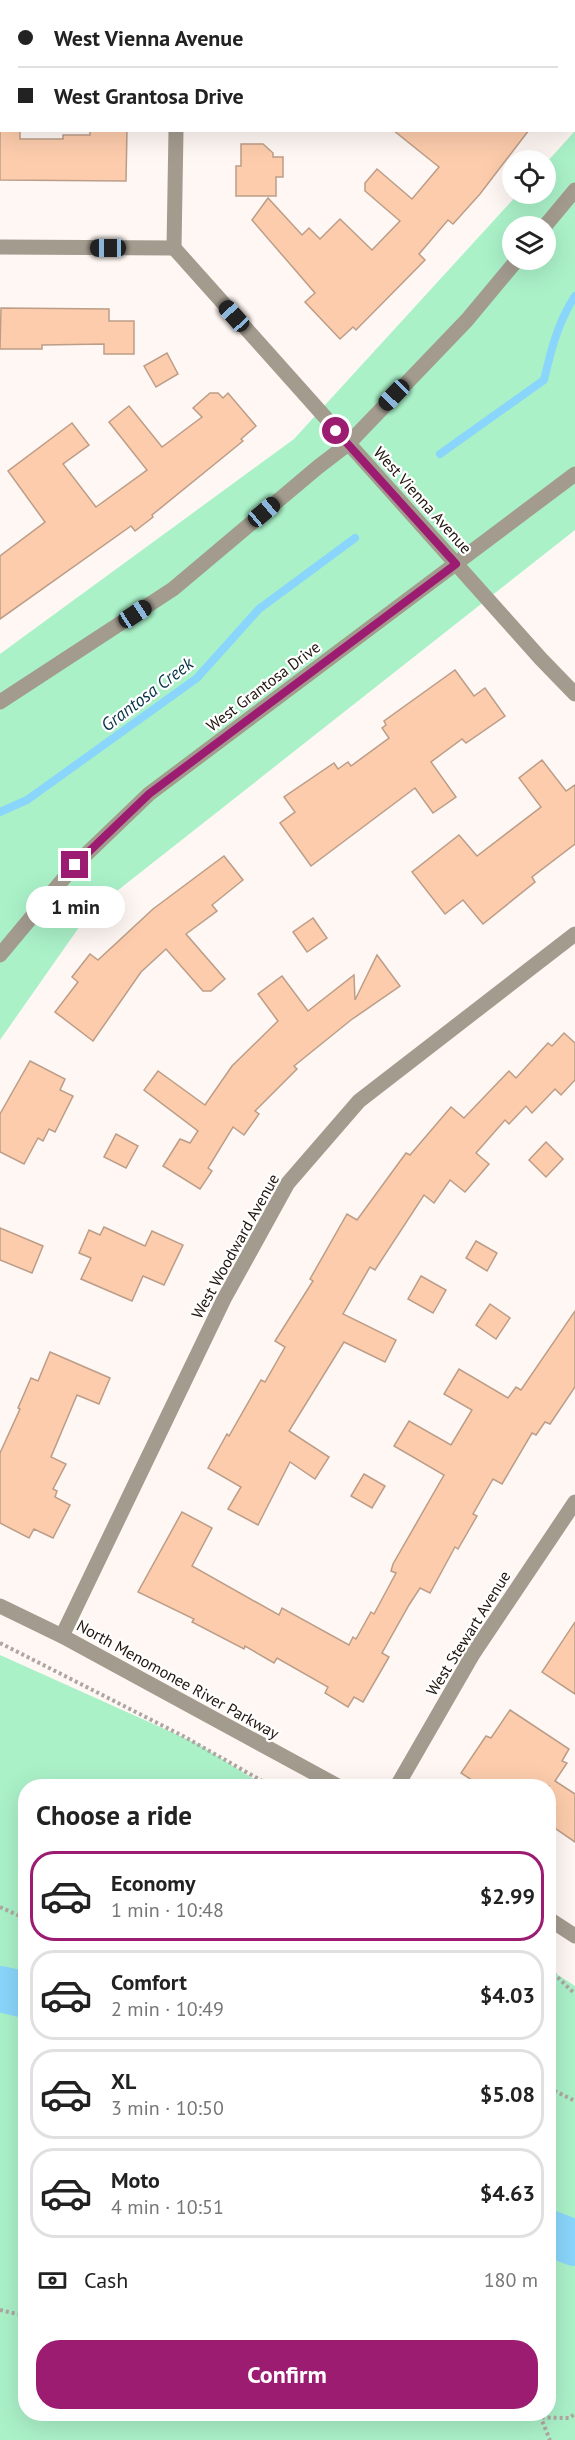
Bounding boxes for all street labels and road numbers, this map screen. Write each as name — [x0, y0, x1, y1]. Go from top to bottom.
street label: West Vienna Avenue — [370, 442, 476, 558]
street label: West Grantosa Drive — [202, 637, 324, 735]
street label: West Woodward Avenue — [187, 1170, 283, 1322]
street label: West Stewart Avenue — [421, 1567, 515, 1699]
street label: North Menomonee River Parkway — [73, 1615, 283, 1743]

